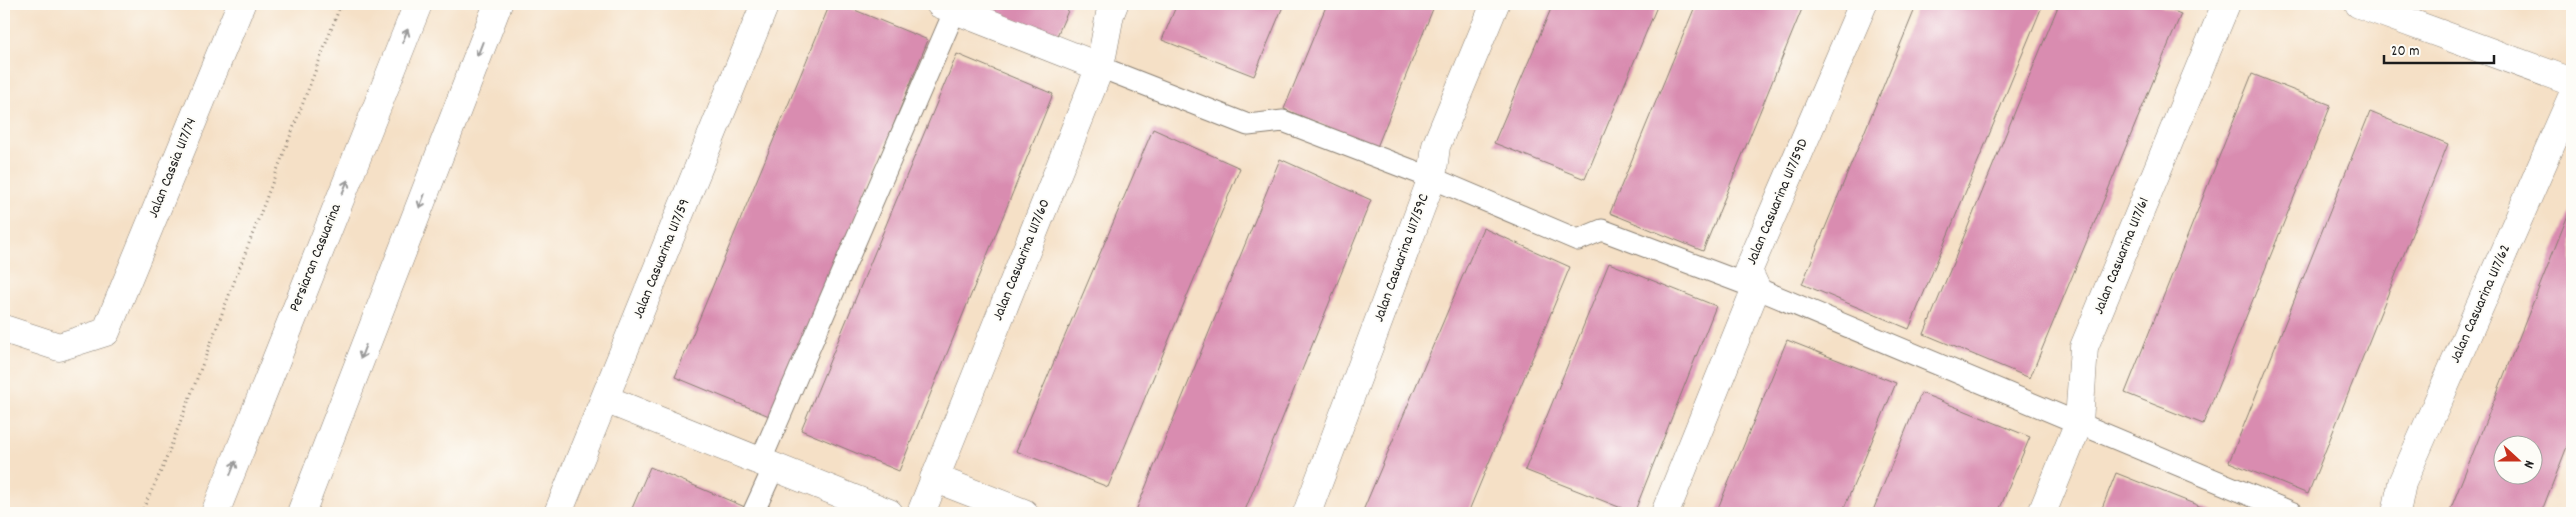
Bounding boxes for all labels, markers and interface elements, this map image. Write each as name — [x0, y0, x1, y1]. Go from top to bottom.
one-way arrow — [401, 29, 410, 44]
scale bar — [2384, 32, 2494, 64]
one-way arrow — [475, 41, 485, 56]
text: 20 m — [2391, 41, 2419, 63]
street label: Jalan Cassia U17/74 — [143, 115, 203, 221]
street label: Jalan Casuarina U17/59D — [1741, 135, 1815, 269]
one-way arrow — [341, 180, 350, 195]
street label: Jalan Casuarina U17/59C — [1369, 191, 1435, 325]
one-way arrow — [417, 193, 426, 208]
street label: Jalan Casuarina U17/61 — [2088, 194, 2156, 318]
street label: Jalan Casuarina U17/59 — [628, 196, 696, 322]
street label: Jalan Casuarina U17/60 — [988, 196, 1056, 324]
street label: Persiaran Casuarina — [284, 200, 348, 315]
street label: Jalan Casuarina U17/62 — [2445, 241, 2517, 367]
one-way arrow — [358, 344, 367, 359]
north arrow — [2494, 434, 2544, 484]
text: N — [2518, 457, 2539, 471]
one-way arrow — [229, 461, 238, 476]

